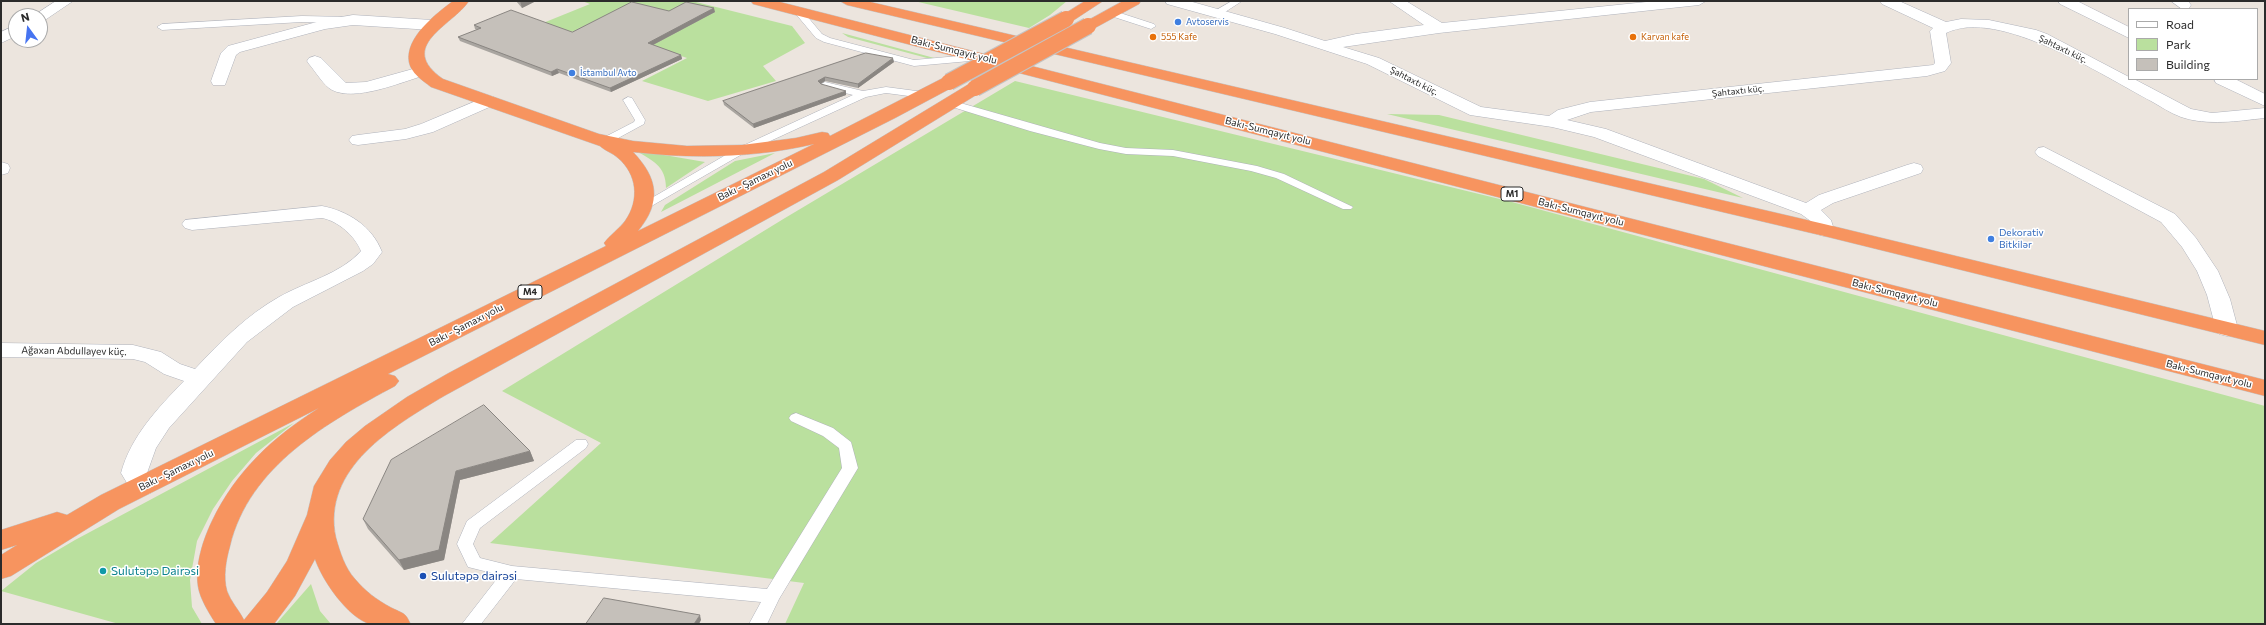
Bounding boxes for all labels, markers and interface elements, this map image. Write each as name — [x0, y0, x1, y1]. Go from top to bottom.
north arrow — [8, 8, 48, 48]
legend — [2128, 8, 2258, 80]
text: N — [19, 10, 31, 24]
marker: Avtoservis — [1173, 17, 1183, 27]
place label: Avtoservis — [1186, 17, 1229, 27]
text: Road — [2166, 17, 2194, 31]
marker: 555 Kafe — [1148, 32, 1158, 42]
place label: 555 Kafe — [1161, 32, 1197, 42]
marker: Karvan kafe — [1628, 32, 1638, 42]
place label: Karvan kafe — [1641, 32, 1689, 42]
street label: Şahtaxtı küç. — [2037, 33, 2089, 65]
street label: Bakı-Sumqayıt yolu — [910, 34, 998, 66]
text: Park — [2166, 37, 2191, 51]
text: Building — [2166, 57, 2210, 71]
street label: Şahtaxtı küç. — [1388, 64, 1440, 98]
marker: İstambul Avto — [567, 68, 577, 78]
place label: İstambul Avto — [580, 68, 637, 78]
street label: Şahtaxtı küç. — [1711, 83, 1765, 99]
street label: Bakı-Sumqayıt yolu — [1224, 115, 1312, 147]
street label: Bakı - Şamaxı yolu — [716, 157, 794, 203]
road number: M1 — [1501, 187, 1523, 201]
street label: Bakı-Sumqayıt yolu — [1537, 196, 1625, 228]
place label: Dekorativ Bitkilər — [1999, 227, 2044, 250]
marker: Dekorativ Bitkilər — [1986, 234, 1996, 244]
street label: Bakı-Sumqayıt yolu — [1851, 277, 1939, 309]
road number: M4 — [518, 285, 542, 299]
street label: Bakı - Şamaxı yolu — [427, 301, 505, 349]
street label: Ağaxan Abdullayev küç. — [21, 344, 127, 358]
street label: Bakı-Sumqayıt yolu — [2165, 358, 2253, 390]
street label: Bakı - Şamaxı yolu — [137, 447, 215, 493]
place label: Sulutəpə Dairəsi — [111, 564, 199, 578]
marker: Sulutəpə Dairəsi — [98, 566, 108, 576]
place label: Sulutəpə dairəsi — [431, 569, 517, 583]
marker: Sulutəpə dairəsi — [418, 571, 428, 581]

